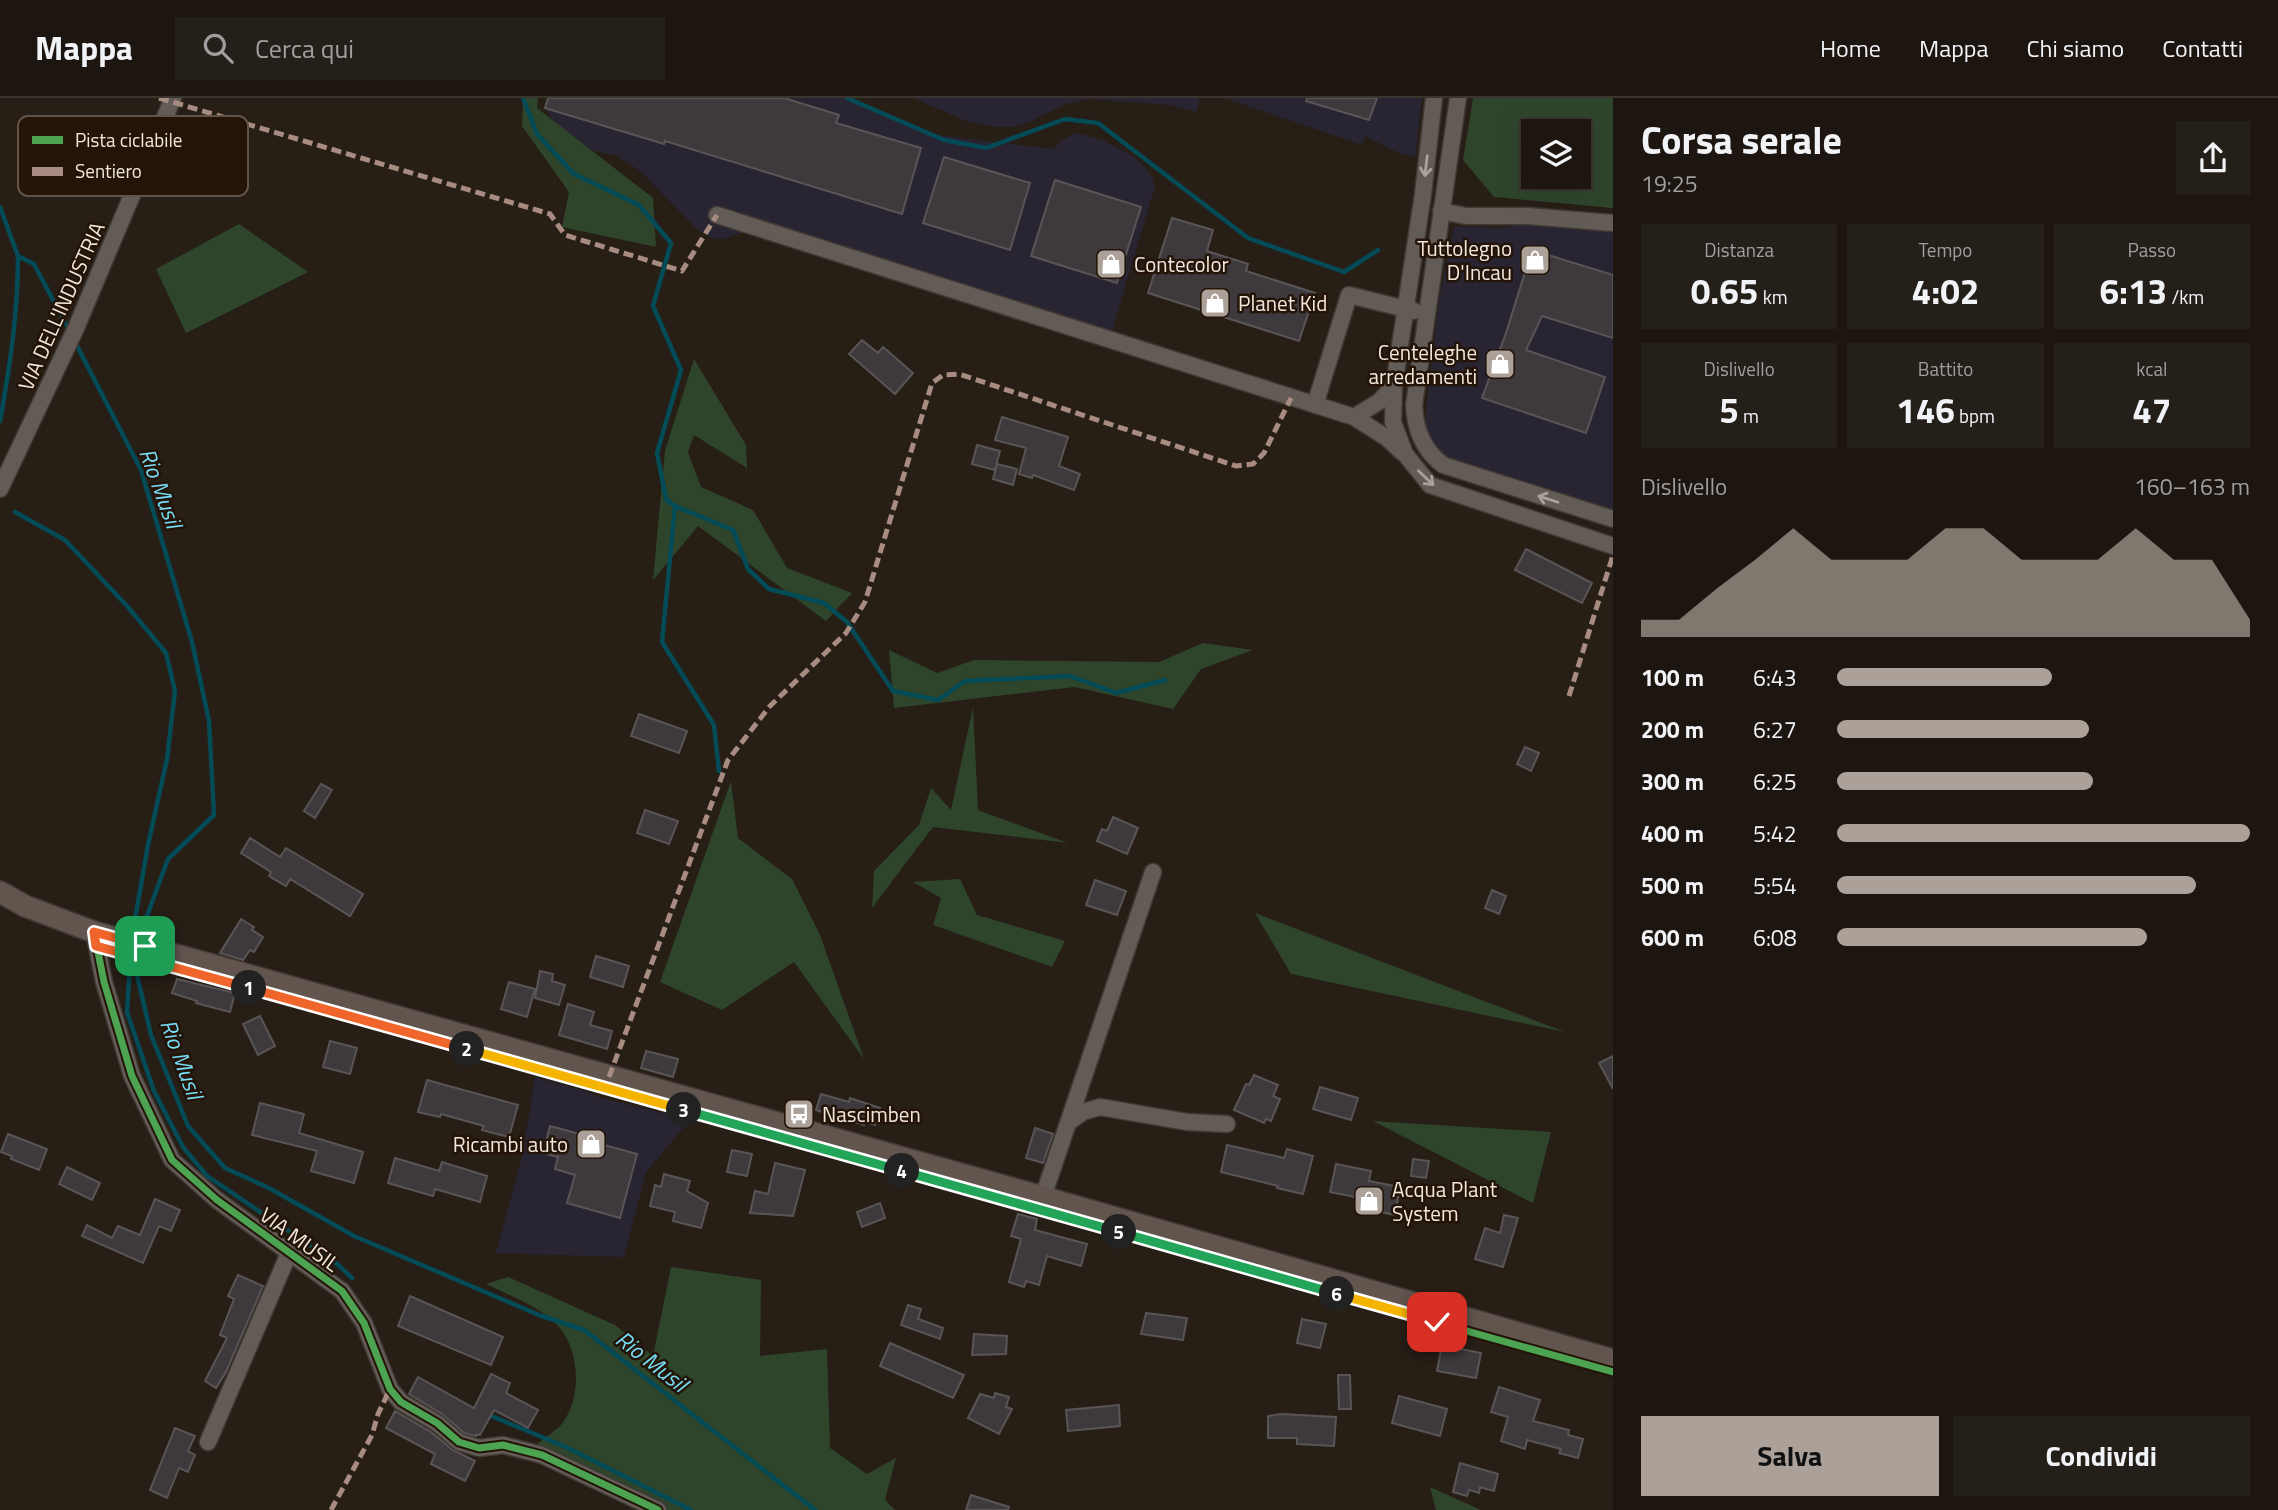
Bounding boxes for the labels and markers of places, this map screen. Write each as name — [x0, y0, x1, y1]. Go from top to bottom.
place label: Tuttolegno D'Incau — [1417, 232, 1512, 288]
shop icon: Tuttolegno D'Incau — [1518, 243, 1552, 277]
shop icon: Contecolor — [1094, 247, 1128, 281]
place label: Contecolor — [1134, 248, 1229, 280]
shop icon: Planet Kid — [1198, 286, 1232, 320]
place label: Planet Kid — [1238, 287, 1327, 319]
place label: Centeleghe arredamenti — [1369, 336, 1477, 392]
shop icon: Centeleghe arredamenti — [1483, 347, 1517, 381]
pin — [115, 916, 175, 976]
pin: 1 — [232, 970, 266, 1006]
pin: 2 — [449, 1032, 484, 1066]
pin: 3 — [666, 1093, 702, 1128]
bus stop icon: Nascimben — [782, 1097, 816, 1131]
place label: Nascimben — [822, 1098, 921, 1130]
shop icon: Ricambi auto — [574, 1127, 608, 1161]
place label: Ricambi auto — [453, 1128, 568, 1160]
pin: 4 — [884, 1154, 920, 1188]
place label: Acqua Plant System — [1392, 1173, 1498, 1229]
shop icon: Acqua Plant System — [1352, 1184, 1386, 1218]
pin: 5 — [1102, 1214, 1136, 1250]
pin: 6 — [1320, 1276, 1354, 1312]
pin — [1407, 1292, 1467, 1352]

